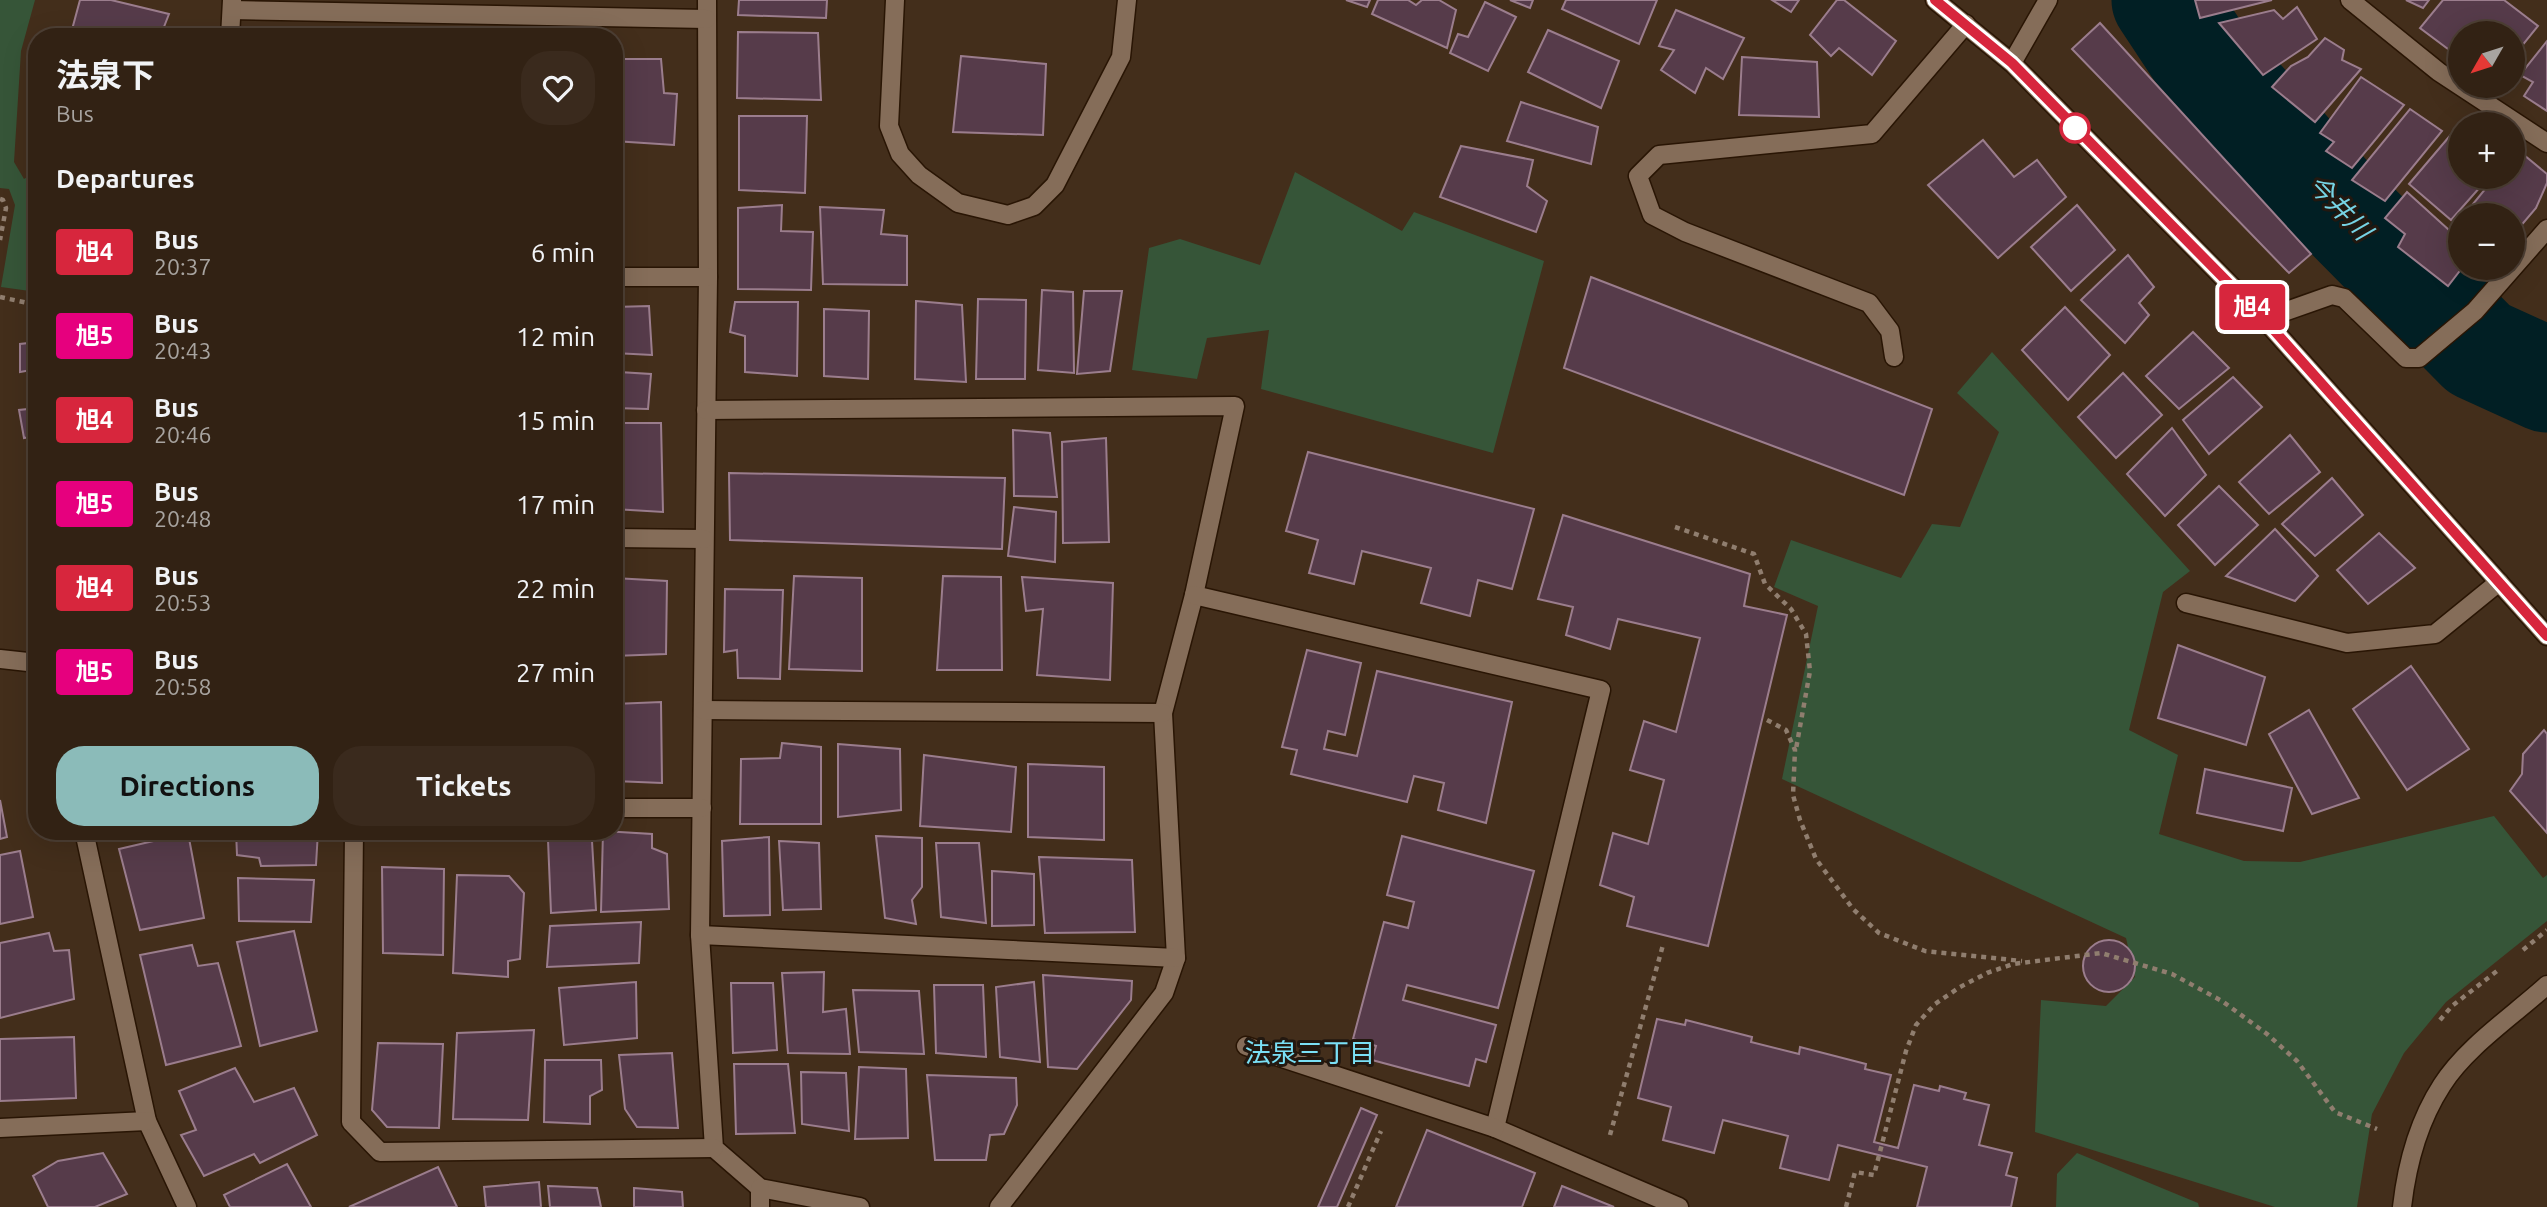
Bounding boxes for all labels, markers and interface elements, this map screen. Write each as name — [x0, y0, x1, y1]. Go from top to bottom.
north arrow — [2448, 21, 2525, 98]
map controls — [2448, 21, 2525, 280]
button: heart — [521, 51, 595, 125]
text: 法泉下 — [56, 56, 155, 93]
text: Bus — [56, 101, 94, 126]
button: + — [2448, 112, 2525, 189]
unlabelled marker — [2060, 113, 2090, 143]
text: Departures — [56, 164, 194, 193]
water label: 今井川 — [2302, 169, 2380, 247]
button: − — [2448, 203, 2525, 280]
text: Bus — [154, 225, 199, 254]
text: 旭4 — [76, 238, 113, 265]
text: 6 min — [531, 238, 595, 267]
text: 20:37 — [154, 254, 212, 279]
line badge: 旭4 — [2220, 284, 2284, 330]
text: 旭4 — [2233, 293, 2271, 320]
text: Bus — [154, 309, 199, 338]
text: 旭5 — [76, 322, 113, 349]
text: 12 min — [516, 322, 595, 351]
text: 20:43 — [154, 338, 212, 363]
text: Bus — [154, 393, 199, 422]
text: 旭4 — [76, 406, 113, 433]
text: 15 min — [516, 406, 595, 435]
text: 20:46 — [154, 422, 212, 447]
text: Bus — [154, 477, 199, 506]
text: 旭5 — [76, 490, 113, 517]
text: 17 min — [516, 490, 595, 519]
text: 20:48 — [154, 506, 212, 531]
text: Bus — [154, 561, 199, 590]
text: 旭4 — [76, 574, 113, 601]
text: 22 min — [516, 574, 595, 603]
text: 20:53 — [154, 590, 212, 615]
text: Bus — [154, 645, 199, 674]
text: 旭5 — [76, 658, 113, 685]
text: 27 min — [516, 658, 595, 687]
text: 20:58 — [154, 674, 212, 699]
button: Directions — [56, 746, 319, 826]
button: Tickets — [333, 746, 595, 826]
district label: 法泉三丁目 — [1245, 1038, 1375, 1067]

